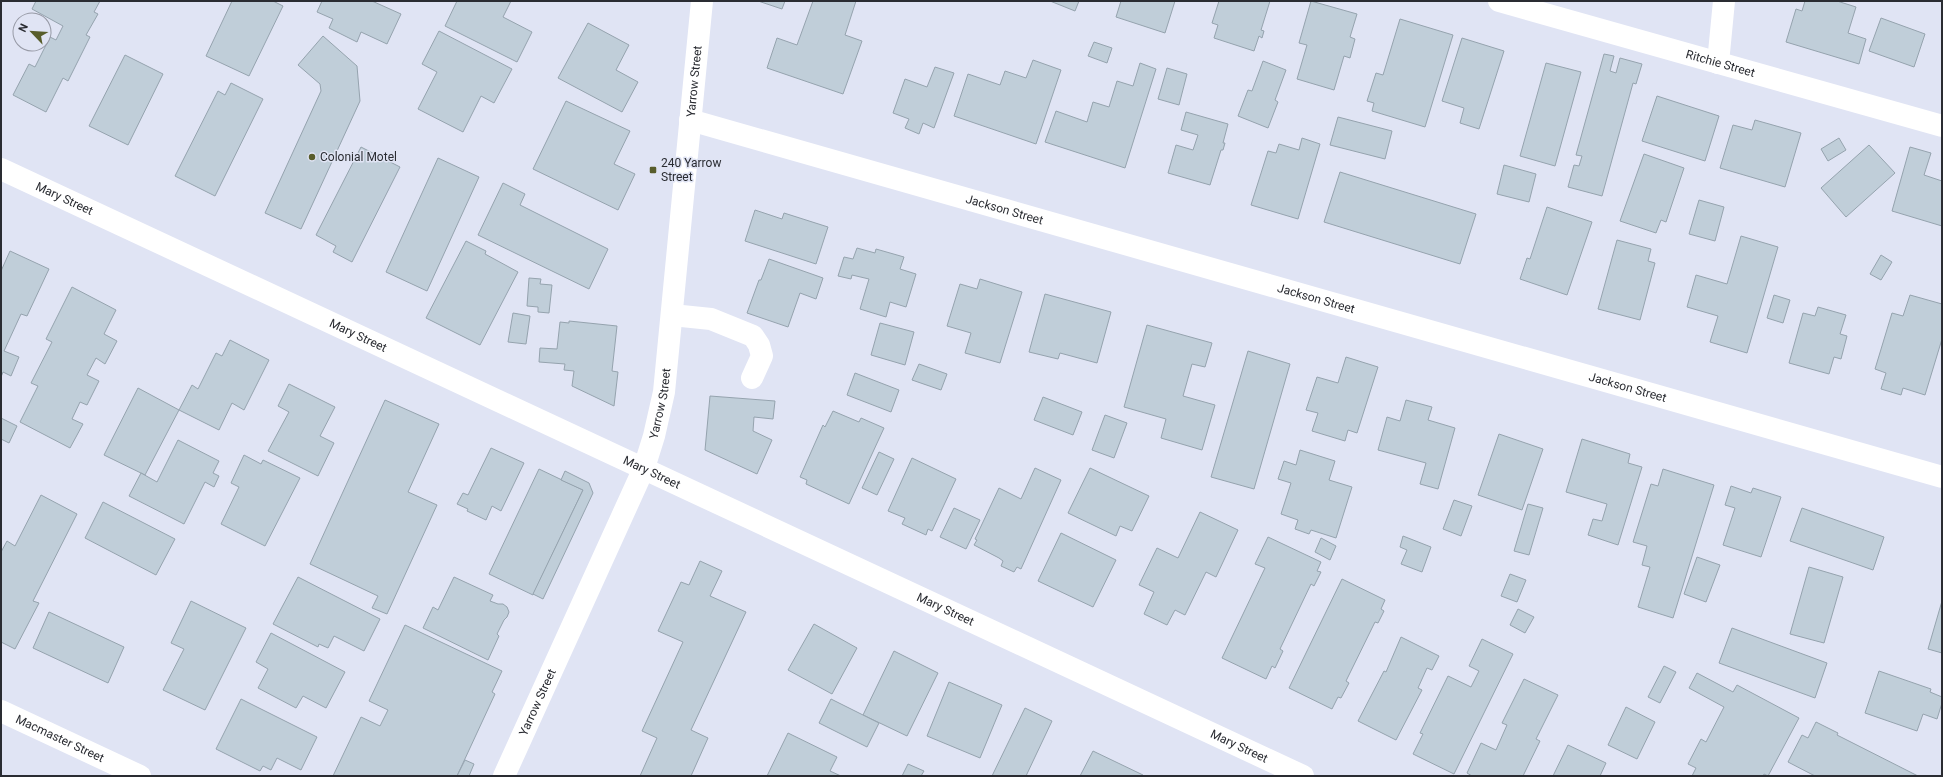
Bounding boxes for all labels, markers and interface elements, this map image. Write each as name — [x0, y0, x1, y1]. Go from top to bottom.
north arrow — [12, 12, 52, 52]
text: N — [16, 22, 31, 34]
street label: Yarrow Street — [684, 45, 705, 118]
street label: Ritchie Street — [1684, 47, 1757, 80]
place label: Colonial Motel — [320, 150, 397, 164]
marker: Colonial Motel — [307, 152, 317, 162]
place label: 240 Yarrow Street — [661, 156, 721, 184]
marker: 240 Yarrow Street — [648, 165, 658, 175]
street label: Mary Street — [34, 179, 95, 218]
street label: Jackson Street — [964, 192, 1045, 227]
street label: Jackson Street — [1276, 281, 1356, 316]
street label: Mary Street — [327, 316, 389, 355]
street label: Yarrow Street — [647, 367, 673, 440]
street label: Jackson Street — [1587, 370, 1668, 405]
street label: Mary Street — [621, 453, 683, 492]
street label: Mary Street — [915, 590, 976, 629]
street label: Yarrow Street — [516, 667, 559, 738]
street label: Macmaster Street — [14, 712, 106, 765]
street label: Mary Street — [1208, 727, 1270, 766]

